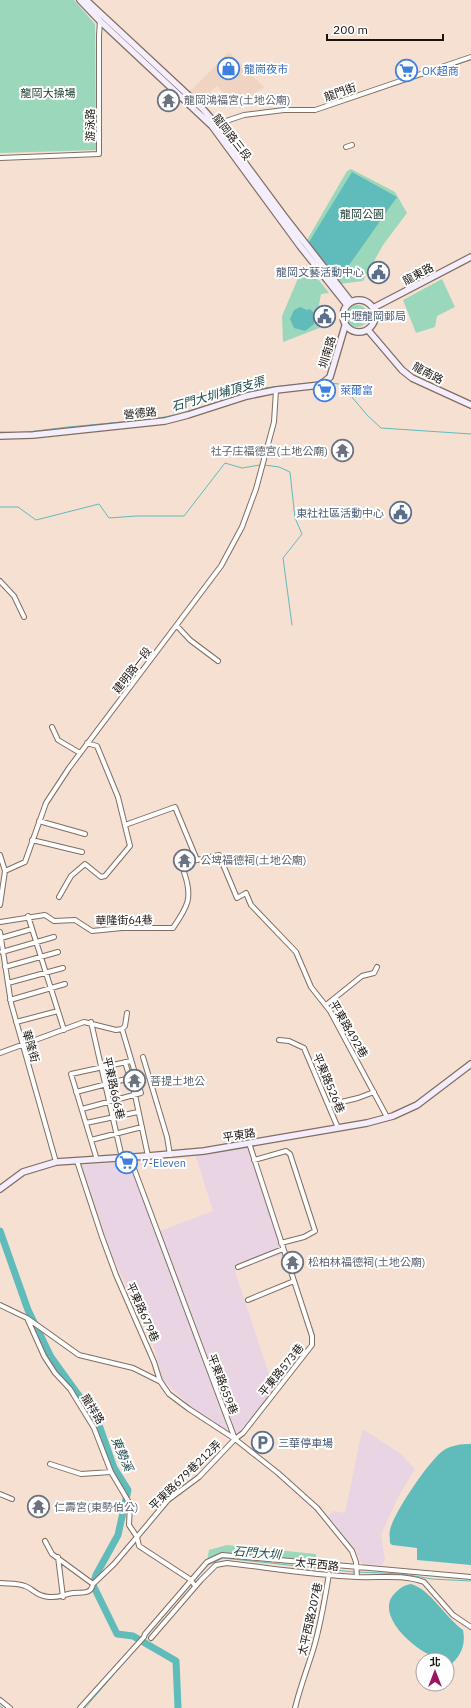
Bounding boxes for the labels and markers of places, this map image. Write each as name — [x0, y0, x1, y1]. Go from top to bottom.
shop icon: 龍崗夜市 — [216, 56, 242, 82]
supermarket icon: OK超商 — [394, 58, 420, 84]
place label: 龍崗夜市 — [244, 62, 288, 76]
place label: OK超商 — [422, 64, 459, 78]
temple icon: 龍岡鴻福宮(土地公廟) — [155, 87, 181, 113]
place label: 龍岡鴻福宮(土地公廟) — [184, 93, 290, 107]
public building icon: 龍岡文藝活動中心 — [366, 259, 392, 285]
place label: 龍岡文藝活動中心 — [276, 265, 364, 279]
public building icon: 中壢龍岡郵局 — [311, 303, 337, 329]
place label: 中壢龍岡郵局 — [340, 309, 406, 323]
supermarket icon: 萊爾富 — [311, 377, 337, 403]
place label: 萊爾富 — [340, 383, 373, 397]
temple icon: 社子庄福德宮(土地公廟) — [330, 438, 356, 464]
place label: 社子庄福德宮(土地公廟) — [211, 444, 328, 458]
public building icon: 東社社區活動中心 — [387, 500, 413, 526]
place label: 東社社區活動中心 — [296, 506, 384, 520]
temple icon: 公埤福德祠(土地公廟) — [172, 847, 198, 873]
place label: 公埤福德祠(土地公廟) — [200, 853, 306, 867]
temple icon: 菩提土地公 — [122, 1068, 148, 1094]
place label: 菩提土地公 — [150, 1074, 205, 1088]
supermarket icon: 7-Eleven — [113, 1150, 139, 1176]
place label: 7-Eleven — [142, 1156, 186, 1170]
temple icon: 松柏林福德祠(土地公廟) — [280, 1249, 306, 1275]
place label: 松柏林福德祠(土地公廟) — [308, 1255, 425, 1269]
parking icon: 三華停車場 — [249, 1430, 275, 1456]
place label: 三華停車場 — [278, 1436, 333, 1450]
temple icon: 仁壽宮(東勢伯公) — [26, 1494, 52, 1520]
place label: 仁壽宮(東勢伯公) — [54, 1500, 138, 1514]

